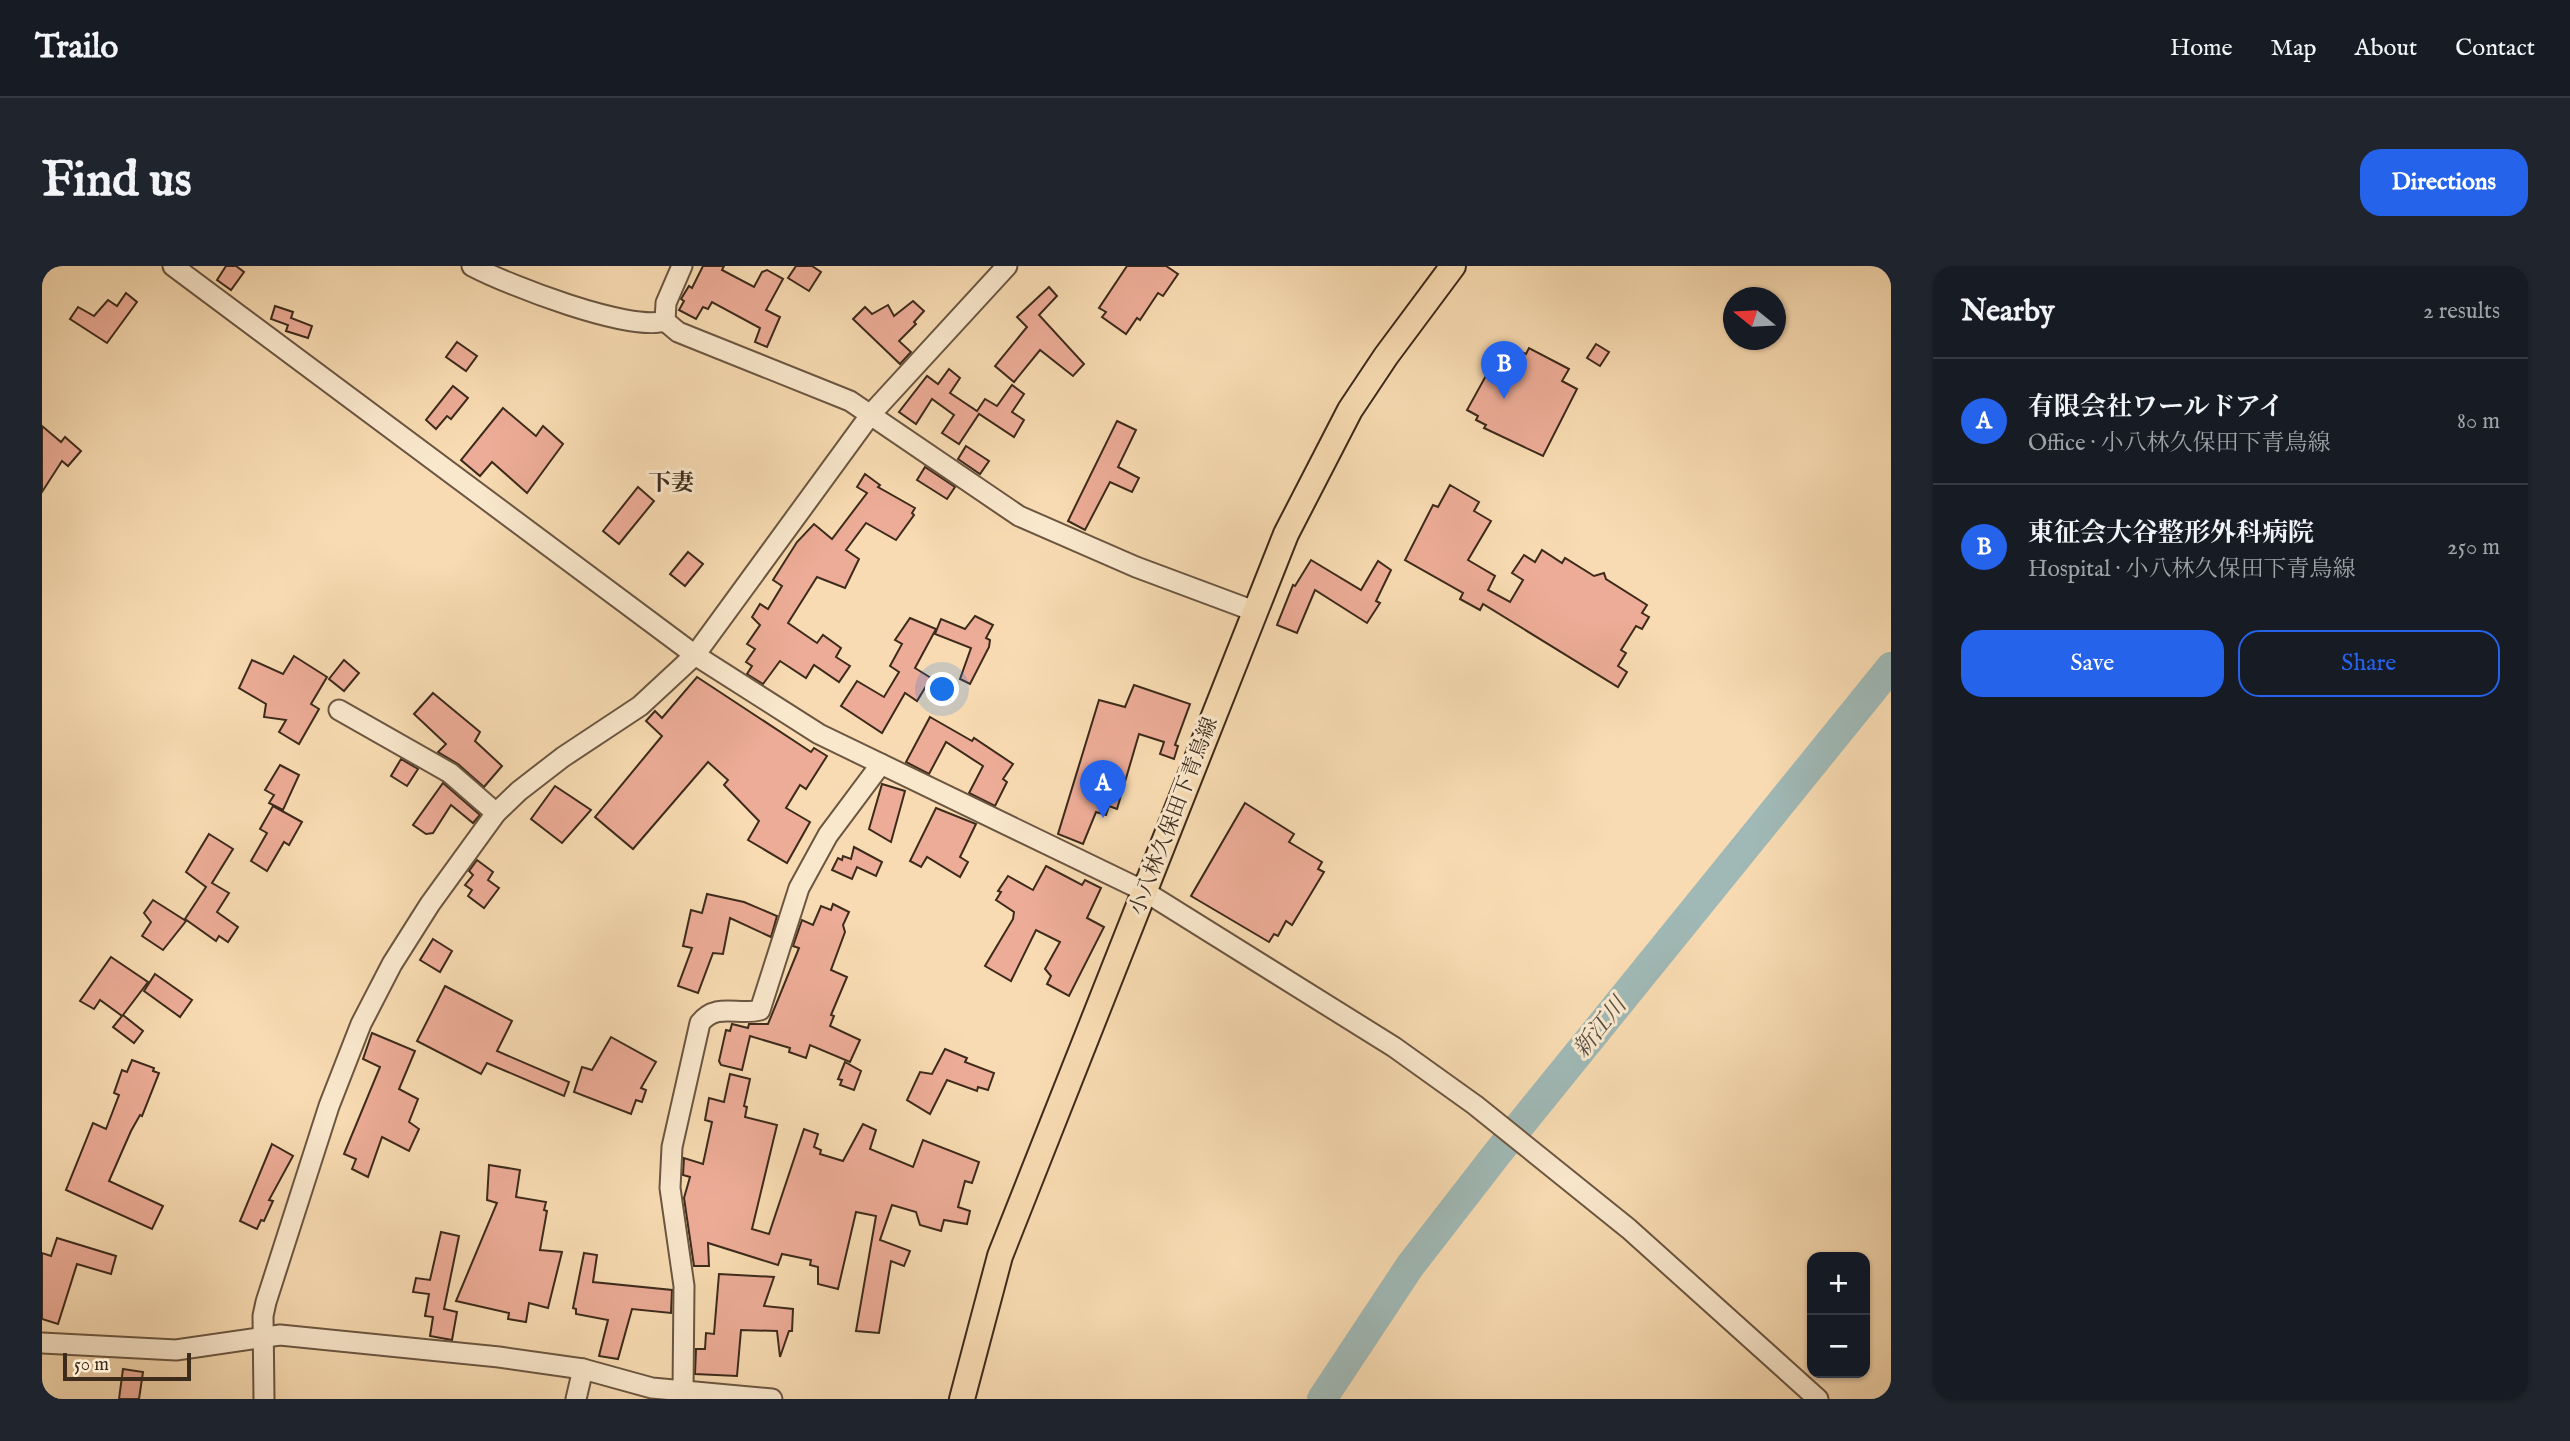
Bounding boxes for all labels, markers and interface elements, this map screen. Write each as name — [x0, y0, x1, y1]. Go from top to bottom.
text: Trailo — [35, 27, 118, 69]
text: Home — [2170, 33, 2233, 64]
text: Map — [2271, 33, 2317, 64]
text: About — [2355, 33, 2417, 64]
text: Contact — [2455, 33, 2535, 64]
button: Directions — [2360, 149, 2528, 216]
text: Find us — [42, 151, 192, 213]
north arrow — [1723, 287, 1786, 350]
text: Nearby — [1961, 293, 2054, 331]
text: 2 results — [2423, 297, 2500, 326]
pin: B — [1481, 341, 1527, 399]
text: 有限会社ワールドアイ — [2028, 391, 2284, 424]
text: A — [1976, 407, 1992, 436]
text: 80 m — [2457, 407, 2500, 436]
text: Office · 小八林久保田下青鳥線 — [2028, 429, 2331, 458]
district label: 下妻 — [648, 469, 694, 498]
text: 東征会大谷整形外科病院 — [2028, 517, 2314, 550]
text: B — [1976, 533, 1992, 562]
text: 250 m — [2447, 533, 2500, 562]
text: Hospital · 小八林久保田下青鳥線 — [2028, 555, 2356, 584]
button: Save — [1961, 630, 2224, 697]
button: Share — [2238, 630, 2500, 697]
your location — [925, 672, 959, 706]
street label: 小八林久保田下青鳥線 — [1124, 714, 1225, 919]
pin: A — [1080, 760, 1126, 818]
water label: 新江川 — [1567, 990, 1635, 1064]
map controls — [1807, 1252, 1870, 1378]
button: + — [1807, 1252, 1870, 1315]
button: − — [1807, 1315, 1870, 1378]
scale bar — [63, 1350, 191, 1382]
text: 50 m — [74, 1353, 109, 1377]

